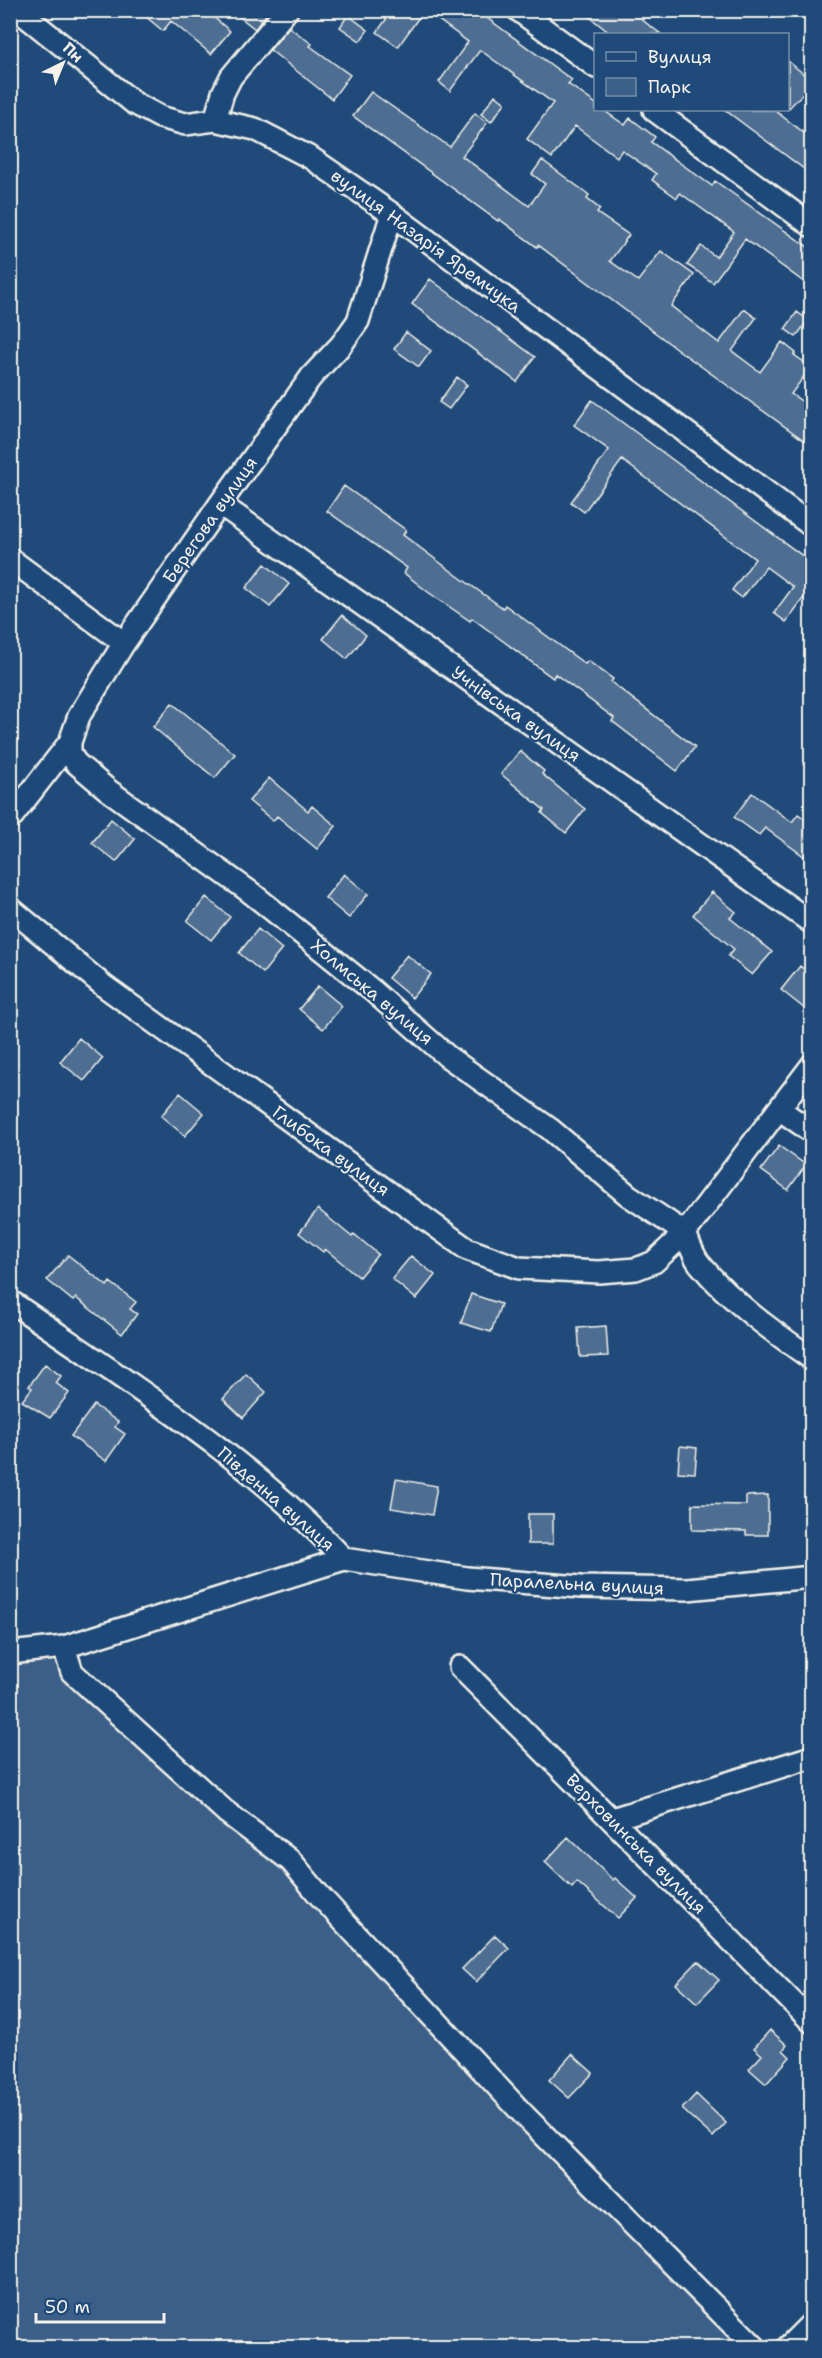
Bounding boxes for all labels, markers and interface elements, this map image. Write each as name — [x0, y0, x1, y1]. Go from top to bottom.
north arrow — [33, 33, 93, 93]
legend — [594, 33, 789, 111]
text: Пн — [58, 38, 88, 67]
text: Вулиця — [648, 45, 712, 69]
text: Парк — [648, 75, 691, 99]
street label: вулиця Назарія Яремчука — [326, 164, 526, 318]
street label: Берегова вулиця — [157, 452, 263, 588]
street label: Учнівська вулиця — [447, 660, 585, 768]
street label: Холмська вулиця — [306, 934, 438, 1050]
street label: Глибока вулиця — [267, 1100, 395, 1202]
street label: Південна вулиця — [212, 1441, 340, 1557]
street label: Паралельна вулиця — [489, 1567, 665, 1601]
street label: Верховинська вулиця — [560, 1768, 712, 1920]
scale bar — [36, 2286, 164, 2324]
text: 50 m — [45, 2295, 90, 2319]

